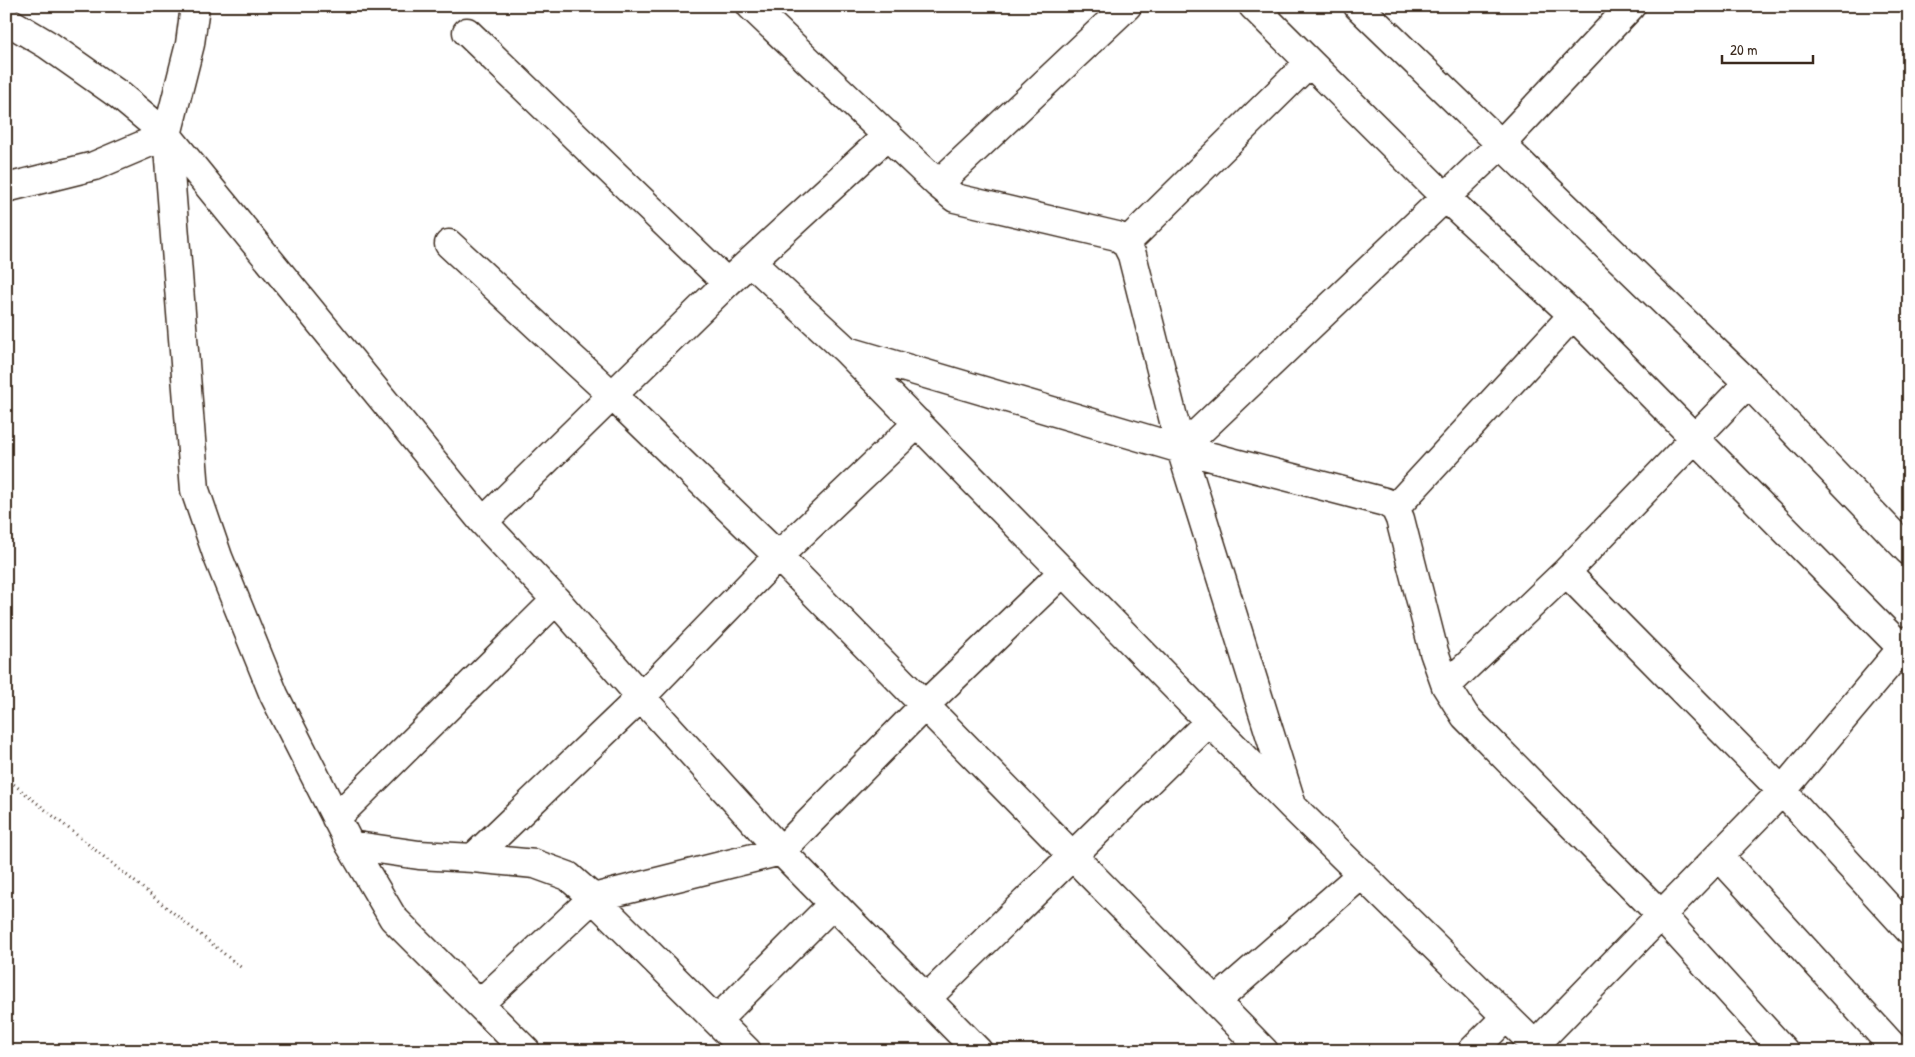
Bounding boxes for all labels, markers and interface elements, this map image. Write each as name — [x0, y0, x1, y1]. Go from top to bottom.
scale bar — [1722, 32, 1814, 64]
text: 20 m — [1730, 39, 1757, 60]

